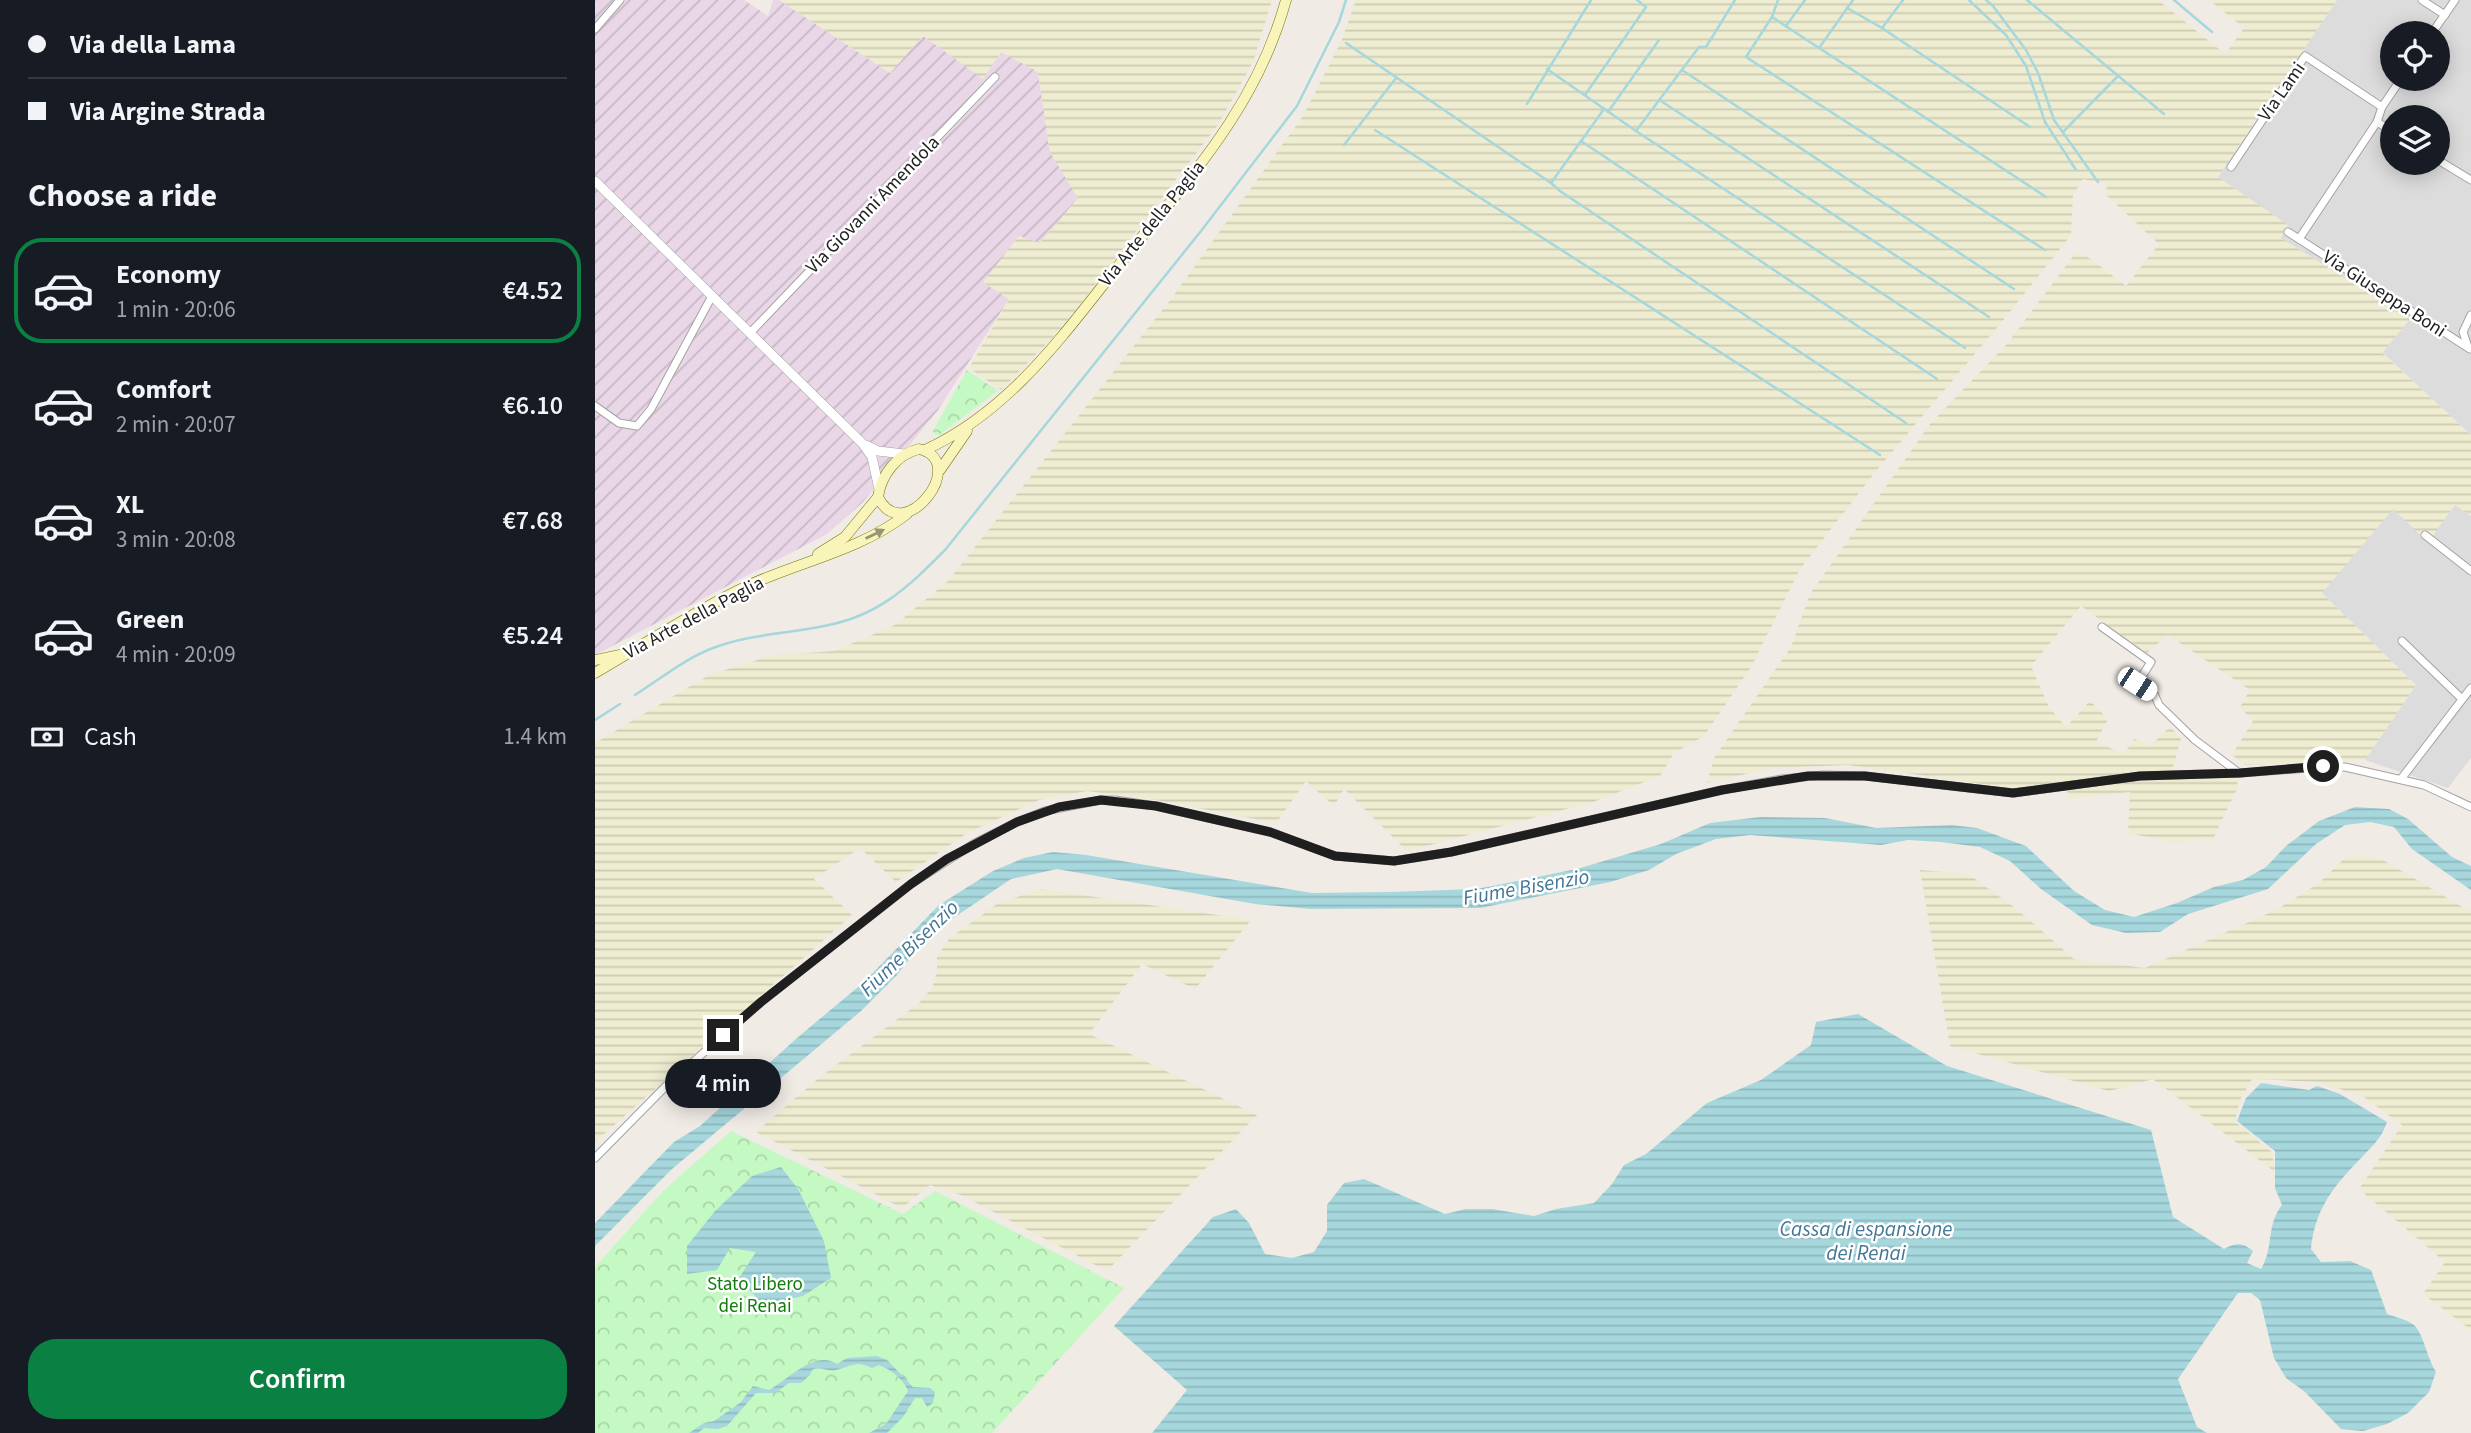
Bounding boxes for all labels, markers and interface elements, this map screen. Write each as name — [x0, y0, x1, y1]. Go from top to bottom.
map controls — [2380, 21, 2450, 175]
button: locate — [2380, 21, 2450, 91]
text: Via della Lama — [70, 26, 236, 63]
street label: Via Lami — [2252, 57, 2312, 127]
text: Via Argine Strada — [70, 93, 266, 130]
button: layers — [2380, 105, 2450, 175]
street label: Via Giovanni Amendola — [800, 130, 946, 280]
street label: Via Arte della Paglia — [1093, 155, 1211, 293]
text: Choose a ride — [28, 173, 217, 219]
street label: Via Giuseppa Boni — [2317, 244, 2451, 344]
text: Economy — [116, 256, 221, 293]
icon: car — [32, 259, 95, 322]
text: €4.52 — [502, 272, 563, 309]
text: 1 min · 20:06 — [116, 293, 236, 326]
text: Comfort — [116, 371, 211, 408]
icon: car — [32, 374, 95, 437]
text: €6.10 — [502, 387, 563, 424]
text: 2 min · 20:07 — [116, 408, 236, 441]
text: XL — [116, 486, 144, 523]
icon: car — [32, 489, 95, 552]
text: €7.68 — [502, 502, 563, 539]
text: 3 min · 20:08 — [116, 523, 236, 556]
one-way arrow — [865, 528, 885, 540]
street label: Via Arte della Paglia — [619, 570, 769, 666]
text: Green — [116, 601, 184, 638]
icon: car — [32, 604, 95, 667]
text: €5.24 — [502, 617, 563, 654]
text: 4 min · 20:09 — [116, 638, 236, 671]
car — [2114, 664, 2161, 704]
icon: cash — [28, 718, 66, 756]
text: Cash — [84, 718, 137, 755]
text: 1.4 km — [503, 720, 567, 753]
route start — [2307, 750, 2339, 782]
water label: Fiume Bisenzio — [1460, 861, 1592, 913]
water label: Fiume Bisenzio — [853, 893, 965, 1003]
route end — [707, 1019, 739, 1051]
callout: 4 min — [665, 1060, 781, 1108]
text: 4 min — [696, 1067, 750, 1100]
water label: Cassa di espansione dei Renai — [1780, 1214, 1952, 1268]
park label: Stato Libero dei Renai — [707, 1271, 803, 1320]
button: Confirm — [28, 1339, 567, 1419]

